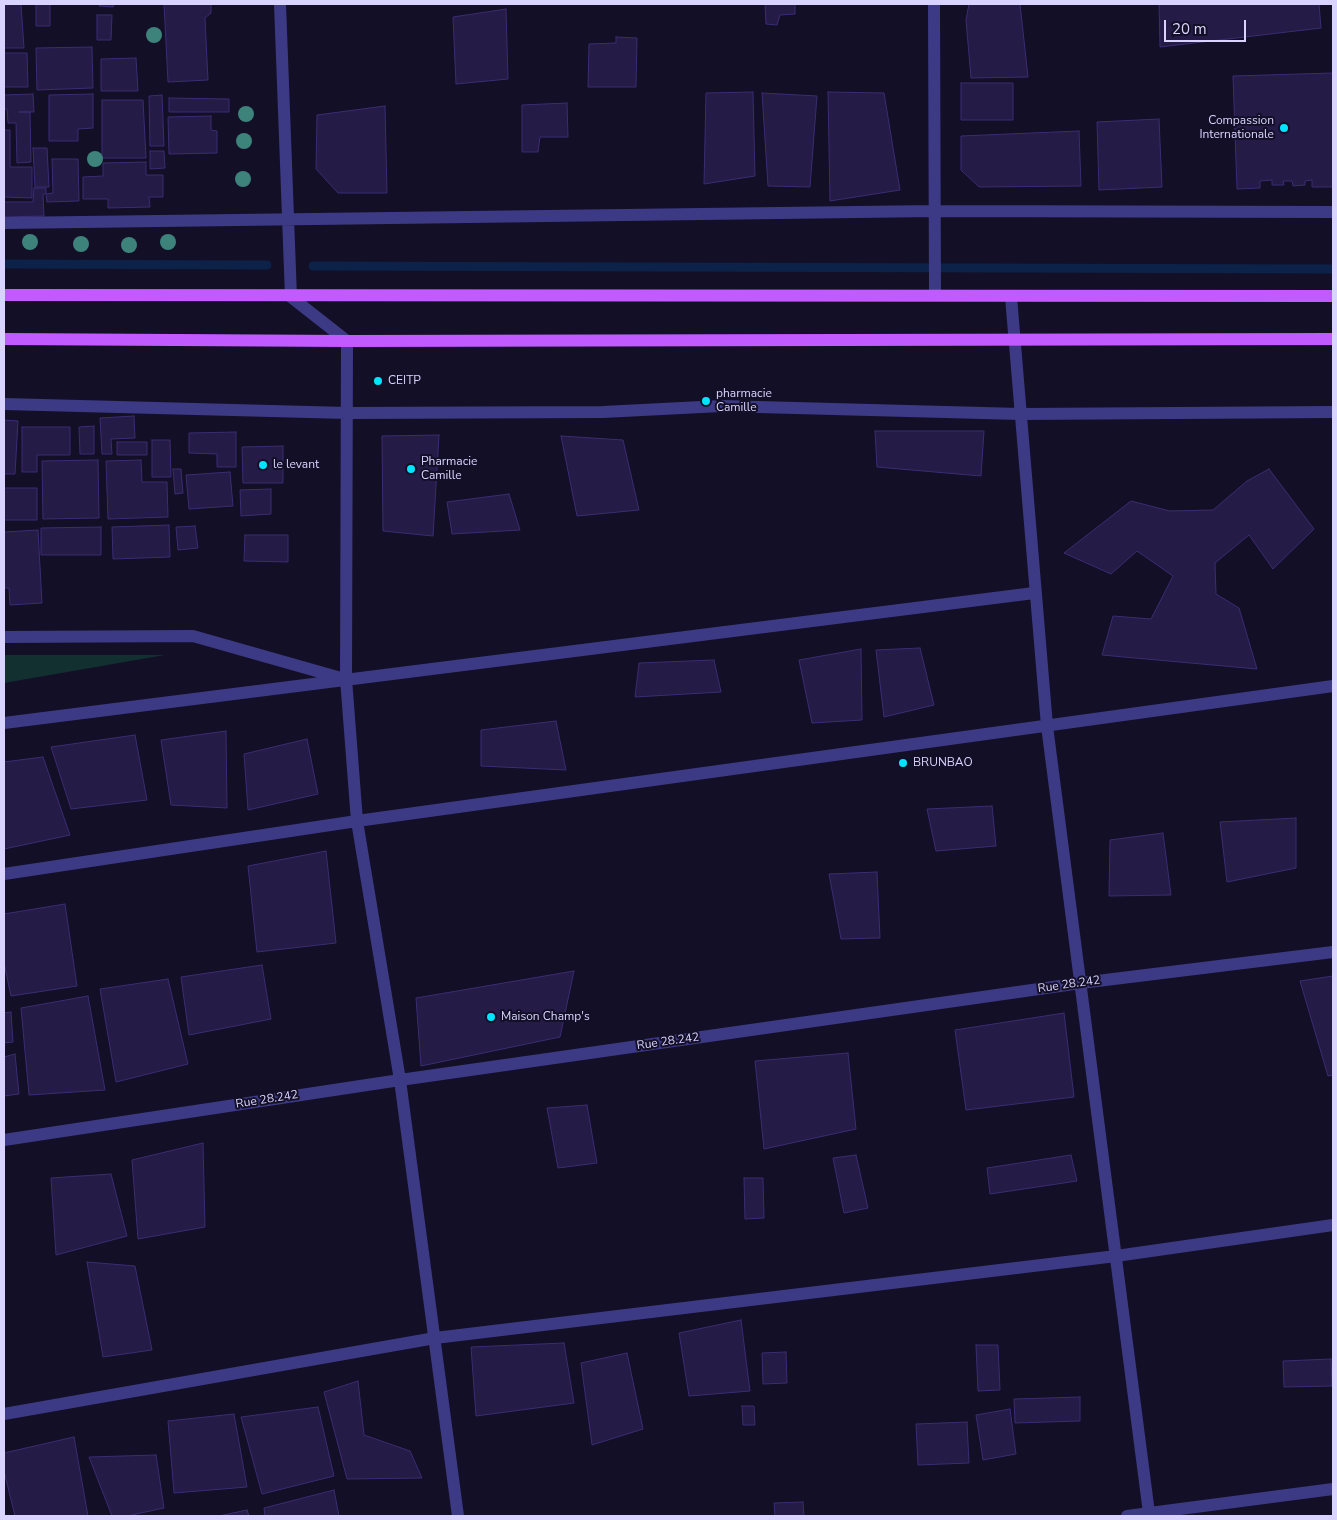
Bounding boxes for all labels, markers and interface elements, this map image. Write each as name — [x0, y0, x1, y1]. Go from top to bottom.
scale bar — [1167, 10, 1250, 42]
text: 20 m — [1172, 19, 1207, 39]
place label: Compassion Internationale — [1199, 114, 1274, 142]
marker: Compassion Internationale — [1278, 122, 1290, 134]
place label: CEITP — [388, 374, 421, 388]
marker: CEITP — [372, 375, 384, 387]
place label: pharmacie Camille — [716, 387, 772, 415]
marker: pharmacie Camille — [700, 395, 712, 407]
place label: Pharmacie Camille — [421, 455, 477, 483]
place label: le levant — [273, 458, 319, 472]
marker: le levant — [257, 459, 269, 471]
marker: Pharmacie Camille — [405, 463, 417, 475]
place label: BRUNBAO — [913, 756, 973, 770]
marker: BRUNBAO — [897, 757, 909, 769]
street label: Rue 28.242 — [1037, 973, 1101, 997]
place label: Maison Champ's — [501, 1010, 590, 1024]
marker: Maison Champ's — [485, 1011, 497, 1023]
street label: Rue 28.242 — [636, 1030, 700, 1054]
street label: Rue 28.242 — [235, 1088, 299, 1112]

